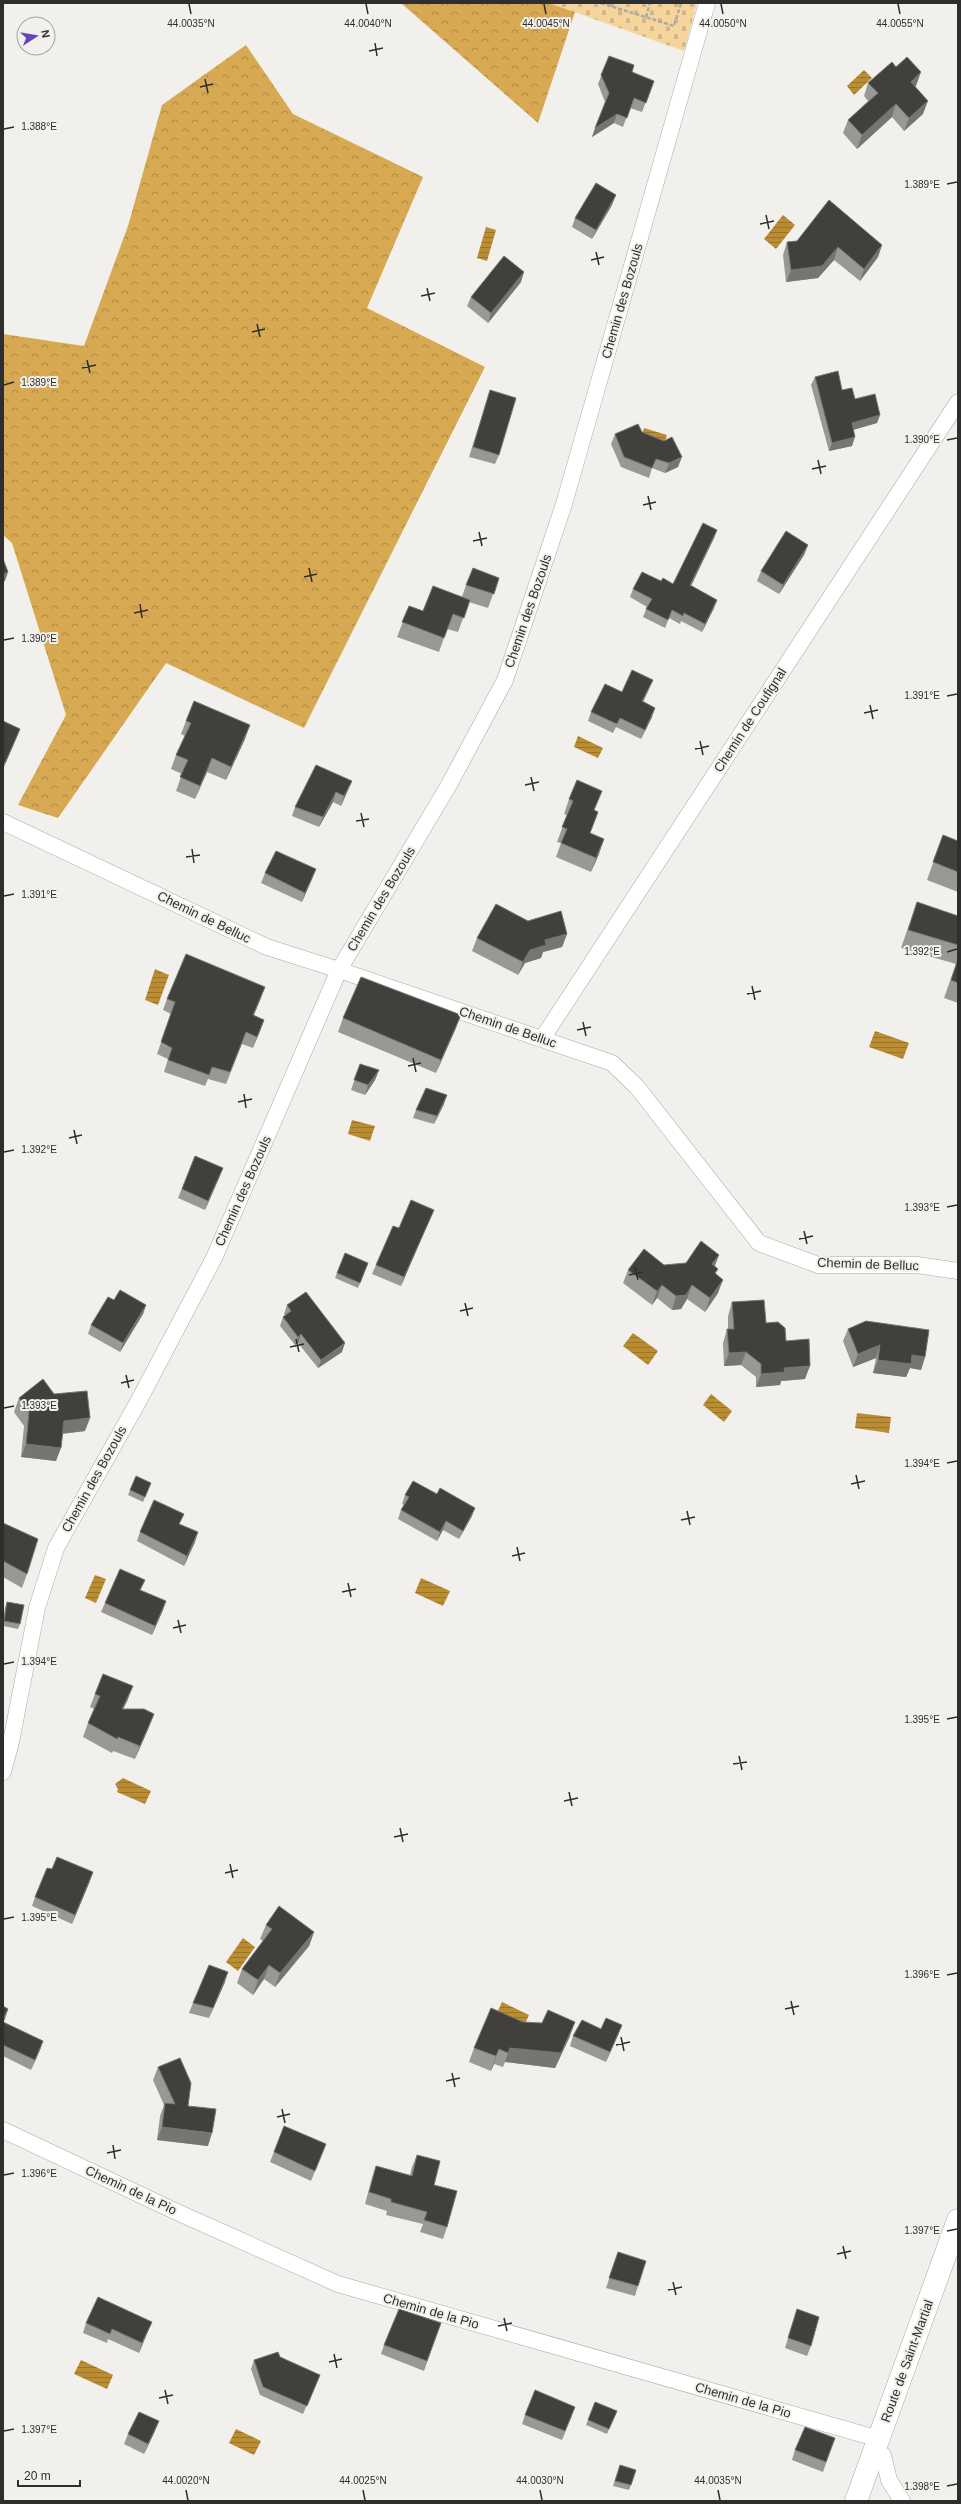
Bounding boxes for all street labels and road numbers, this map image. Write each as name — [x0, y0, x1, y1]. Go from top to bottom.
street label: Chemin des Bozouls — [598, 241, 646, 360]
street label: Chemin des Bozouls — [501, 552, 555, 670]
street label: Chemin de Coufignal — [711, 665, 789, 775]
street label: Chemin des Bozouls — [344, 844, 418, 954]
street label: Chemin de Belluc — [155, 888, 254, 946]
street label: Chemin de Belluc — [457, 1003, 559, 1051]
street label: Chemin des Bozouls — [212, 1133, 274, 1249]
street label: Chemin de Belluc — [817, 1255, 920, 1273]
street label: Chemin des Bozouls — [59, 1423, 130, 1535]
street label: Chemin de la Pio — [83, 2162, 179, 2218]
street label: Chemin de la Pio — [381, 2290, 481, 2332]
street label: Route de Saint-Martial — [878, 2298, 936, 2424]
street label: Chemin de la Pio — [693, 2379, 793, 2421]

